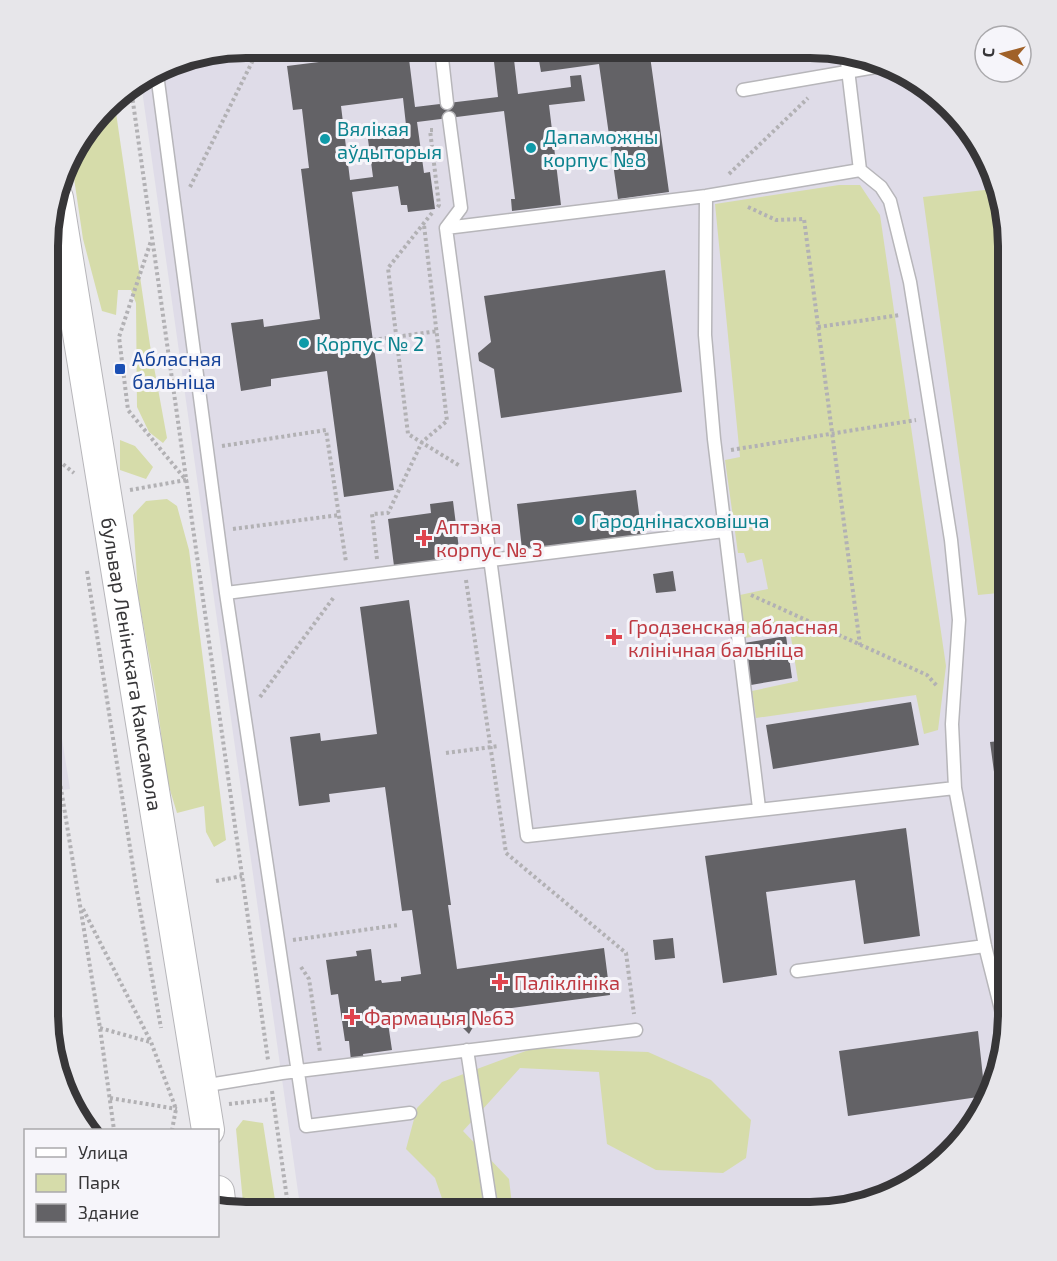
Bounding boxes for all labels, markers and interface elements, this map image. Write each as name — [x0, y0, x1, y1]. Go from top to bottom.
north arrow — [973, 24, 1033, 84]
text: С — [978, 47, 998, 58]
place label: Вялікая аўдыторыя — [337, 116, 442, 164]
place label: Дапаможны корпус №8 — [543, 124, 659, 172]
marker: Вялікая аўдыторыя — [318, 132, 332, 146]
marker: Дапаможны корпус №8 — [524, 141, 538, 155]
place label: Корпус № 2 — [316, 331, 424, 356]
marker: Корпус № 2 — [297, 336, 311, 350]
place label: Абласная бальніца — [132, 346, 222, 393]
marker: Абласная бальніца — [113, 362, 127, 376]
place label: Гароднінасховішча — [591, 508, 770, 532]
marker: Гароднінасховішча — [572, 513, 586, 527]
place label: Аптэка корпус № 3 — [436, 514, 543, 562]
street label: бульвар Ленінскага Камсамола — [97, 515, 168, 812]
marker: Аптэка корпус № 3 — [417, 531, 431, 545]
place label: Гродзенская абласная клінічная бальніца — [628, 614, 838, 661]
marker: Гродзенская абласная клінічная бальніца — [605, 628, 623, 646]
place label: Паліклініка — [514, 970, 620, 994]
marker: Паліклініка — [491, 973, 509, 991]
place label: Фармацыя №63 — [364, 1005, 515, 1029]
marker: Фармацыя №63 — [345, 1010, 359, 1024]
legend — [24, 1129, 219, 1237]
text: Улица — [78, 1141, 128, 1163]
text: Парк — [78, 1171, 120, 1193]
text: Здание — [78, 1201, 139, 1223]

